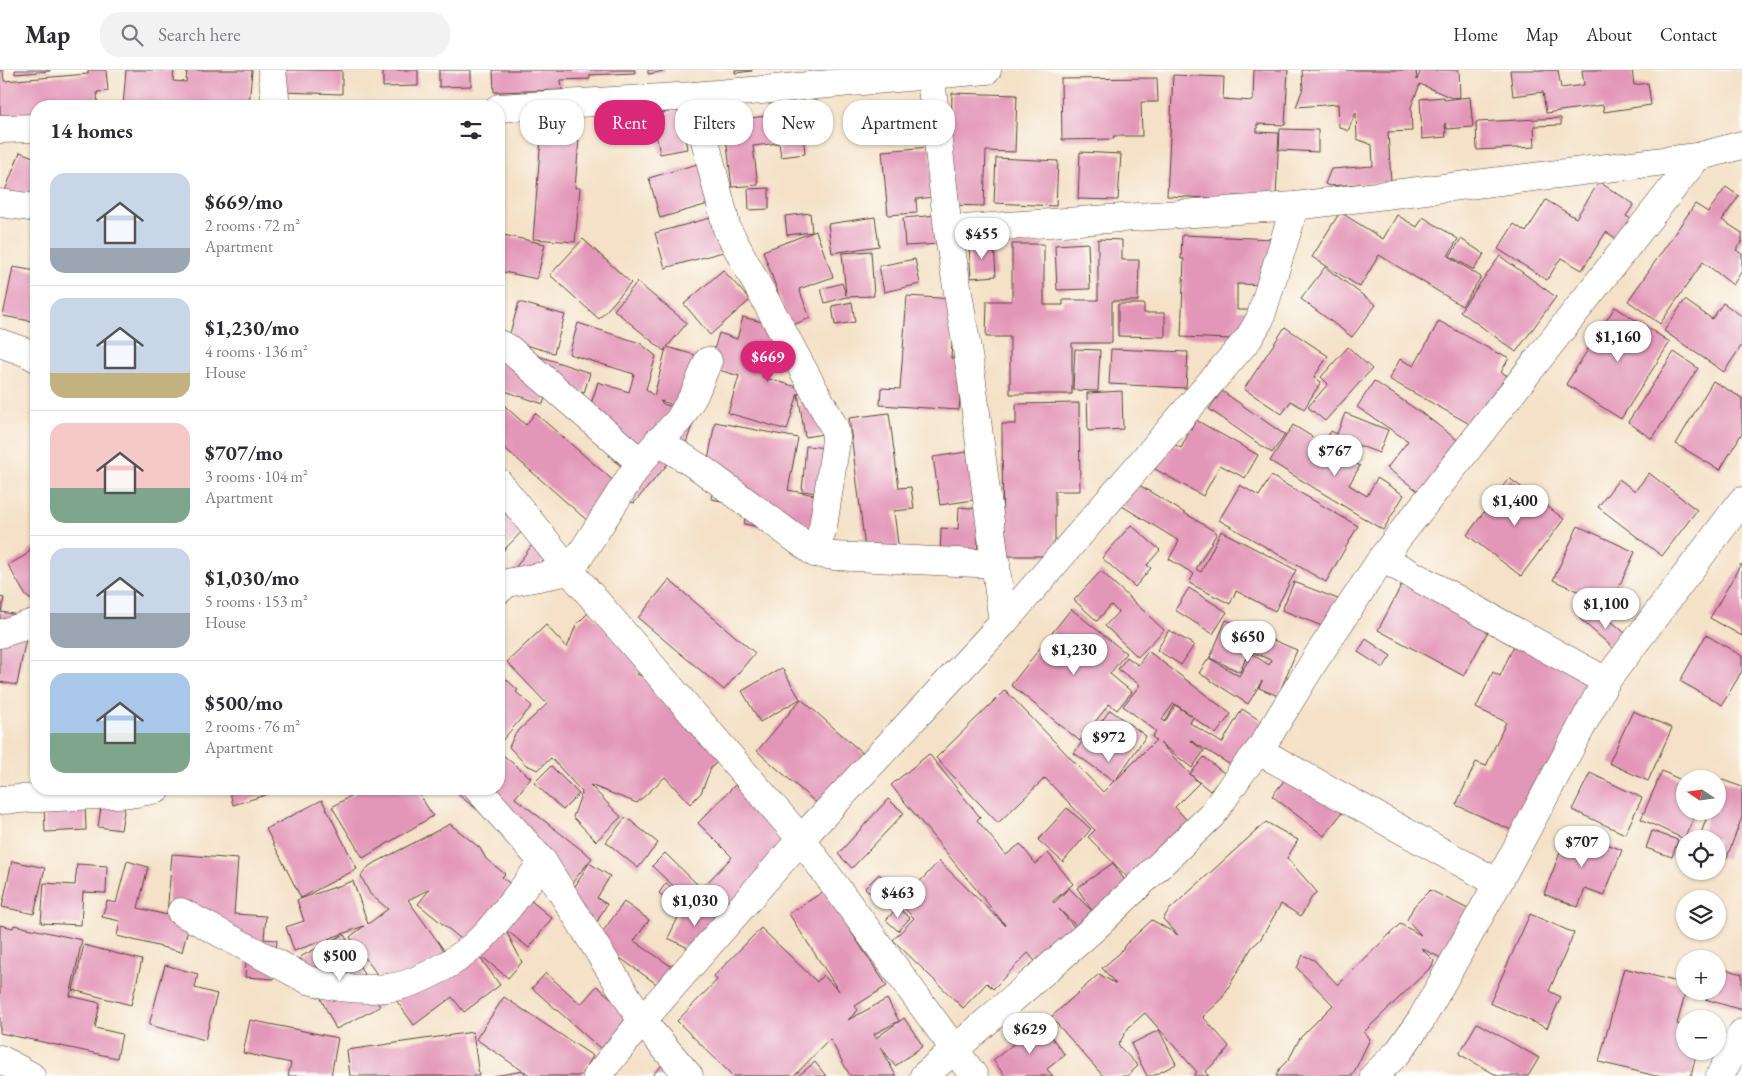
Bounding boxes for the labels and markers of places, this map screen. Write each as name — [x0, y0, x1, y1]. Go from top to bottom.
pin: $455 — [952, 218, 1012, 260]
pin: $1,160 — [1577, 320, 1659, 363]
pin: $669 — [738, 340, 798, 383]
pin: $767 — [1305, 434, 1365, 477]
pin: $1,400 — [1474, 484, 1556, 527]
pin: $1,100 — [1565, 588, 1647, 630]
pin: $650 — [1218, 620, 1278, 663]
pin: $1,230 — [1033, 634, 1115, 676]
pin: $972 — [1079, 720, 1139, 763]
pin: $707 — [1552, 826, 1612, 868]
pin: $463 — [868, 876, 928, 919]
pin: $1,030 — [654, 884, 736, 927]
pin: $500 — [310, 940, 370, 982]
pin: $629 — [1000, 1012, 1060, 1055]

